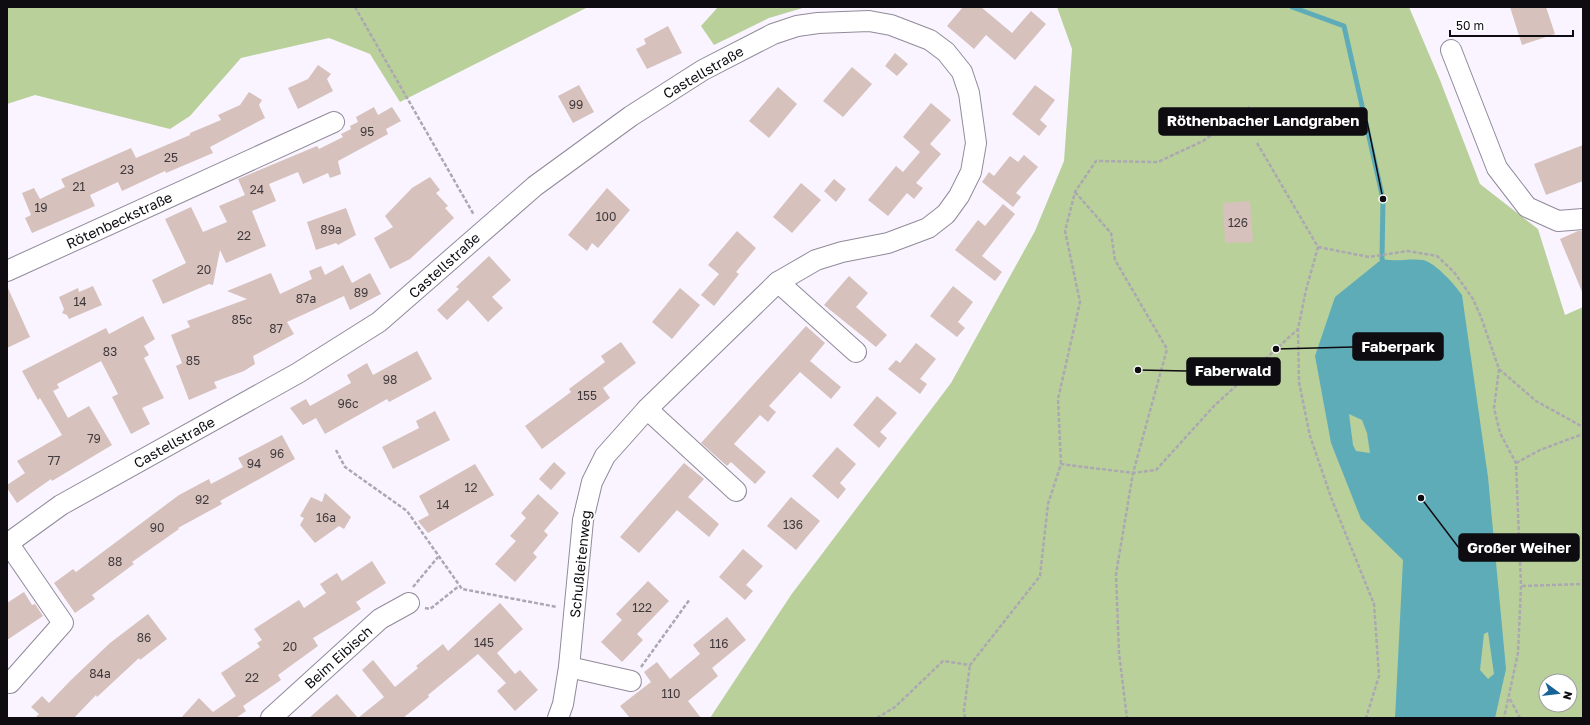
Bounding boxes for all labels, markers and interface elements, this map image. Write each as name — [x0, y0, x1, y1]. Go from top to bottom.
scale bar — [1450, 12, 1573, 38]
text: 50 m — [1456, 18, 1484, 33]
street label: Castellstraße — [660, 42, 746, 102]
house number: 99 — [569, 97, 583, 112]
callout: Röthenbacher Landgraben — [1159, 108, 1367, 135]
text: Röthenbacher Landgraben — [1167, 111, 1359, 129]
house number: 95 — [360, 124, 374, 139]
house number: 25 — [164, 150, 178, 165]
house number: 23 — [120, 162, 134, 177]
house number: 21 — [73, 179, 86, 194]
house number: 24 — [250, 182, 264, 197]
street label: Rötenbeckstraße — [63, 188, 175, 252]
house number: 19 — [34, 200, 48, 215]
house number: 100 — [596, 209, 616, 224]
house number: 126 — [1228, 215, 1248, 230]
house number: 89a — [320, 222, 342, 237]
house number: 22 — [237, 228, 251, 243]
street label: Castellstraße — [405, 229, 483, 301]
house number: 20 — [197, 262, 211, 277]
house number: 89 — [354, 285, 368, 300]
house number: 87a — [296, 291, 316, 306]
house number: 14 — [73, 294, 87, 309]
house number: 85c — [232, 312, 253, 327]
house number: 87 — [269, 321, 283, 336]
callout: Faberpark — [1353, 333, 1443, 360]
text: Faberpark — [1361, 337, 1435, 355]
house number: 83 — [103, 344, 117, 359]
house number: 85 — [186, 353, 200, 368]
callout: Faberwald — [1187, 358, 1280, 385]
text: Faberwald — [1195, 361, 1271, 379]
house number: 98 — [383, 372, 397, 387]
house number: 155 — [577, 388, 597, 403]
house number: 96c — [337, 396, 359, 411]
street label: Castellstraße — [131, 413, 217, 471]
house number: 79 — [87, 431, 101, 446]
house number: 96 — [270, 446, 284, 461]
house number: 77 — [48, 453, 60, 468]
house number: 94 — [247, 456, 261, 471]
house number: 12 — [465, 480, 477, 495]
house number: 92 — [195, 492, 209, 507]
house number: 14 — [436, 497, 450, 512]
street label: Schußleitenweg — [566, 509, 594, 619]
house number: 16a — [316, 510, 336, 525]
house number: 136 — [783, 517, 803, 532]
house number: 90 — [150, 520, 164, 535]
callout: Großer Weiher — [1459, 534, 1579, 561]
text: Großer Weiher — [1467, 538, 1571, 556]
house number: 88 — [108, 554, 122, 569]
house number: 122 — [632, 600, 652, 615]
street label: Beim Eibisch — [301, 622, 375, 692]
house number: 86 — [137, 630, 151, 645]
house number: 145 — [474, 635, 494, 650]
house number: 116 — [710, 636, 728, 651]
house number: 20 — [283, 639, 297, 654]
house number: 84a — [89, 666, 111, 681]
house number: 22 — [245, 670, 259, 685]
north arrow — [1538, 673, 1578, 713]
house number: 110 — [661, 686, 681, 701]
text: N — [1561, 690, 1576, 701]

